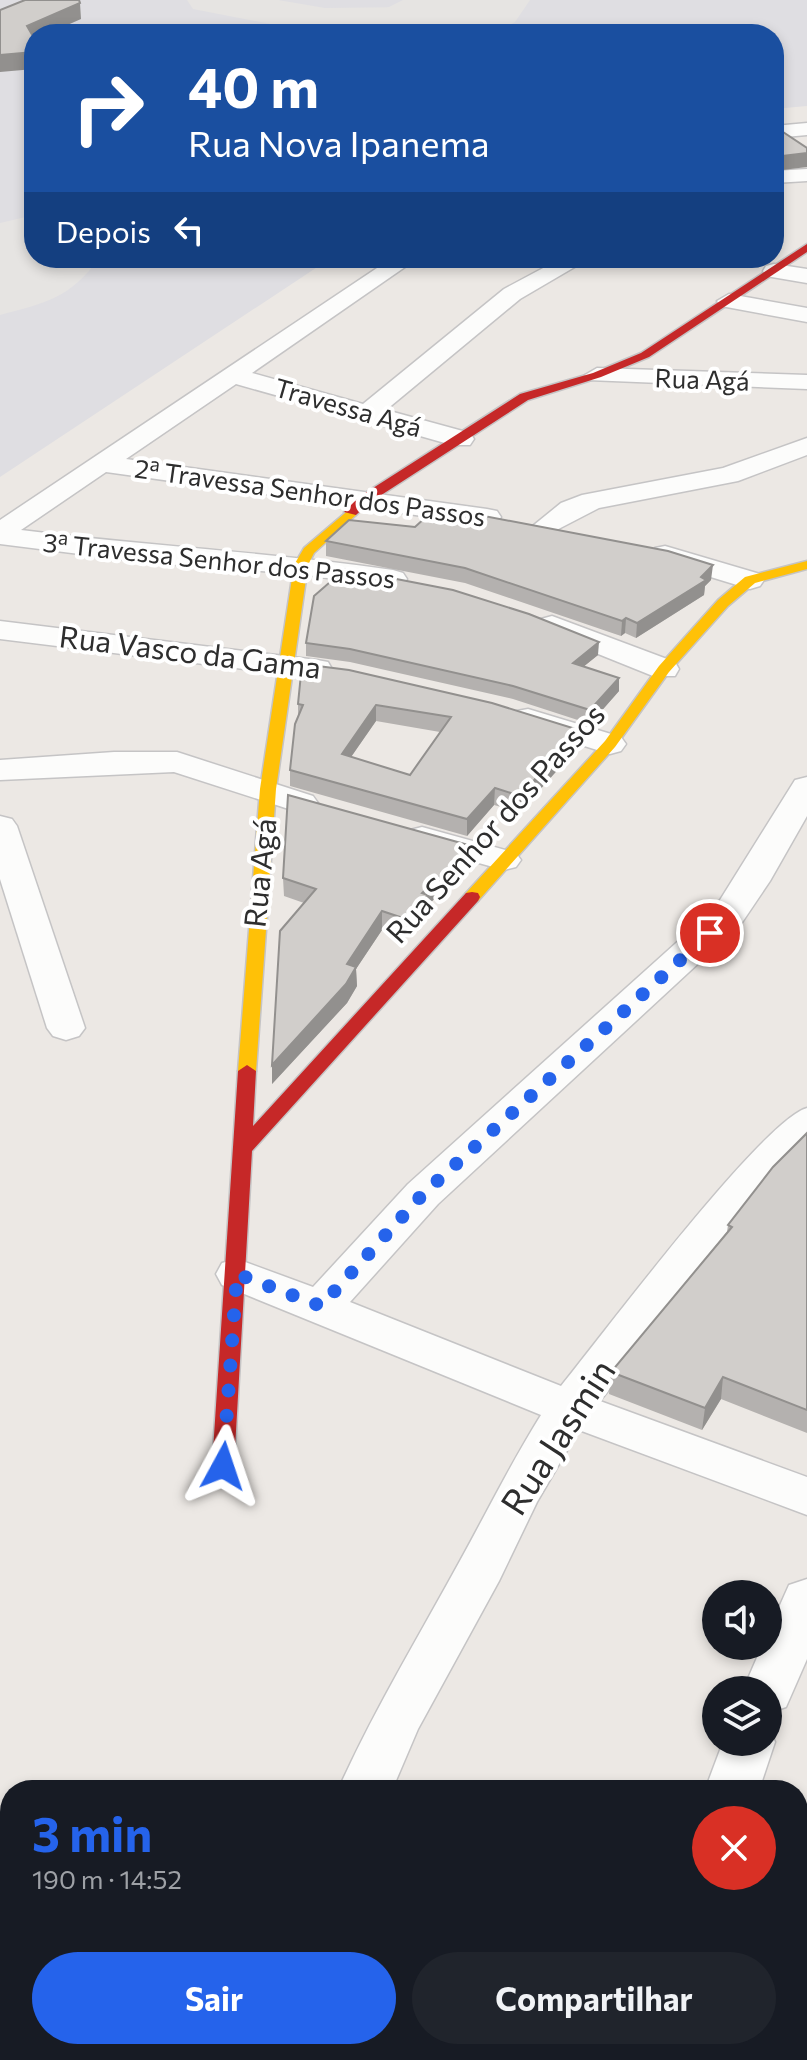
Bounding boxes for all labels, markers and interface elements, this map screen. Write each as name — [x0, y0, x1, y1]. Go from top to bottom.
text: 40 m — [188, 51, 319, 120]
icon: right — [56, 56, 160, 160]
text: Rua Nova Ipanema — [188, 120, 490, 164]
icon: left — [167, 208, 211, 252]
text: Depois — [56, 212, 151, 249]
street label: Rua Agá — [654, 361, 750, 396]
street label: Travessa Agá — [271, 371, 425, 442]
street label: 2ª Travessa Senhor dos Passos — [133, 452, 488, 531]
street label: 3ª Travessa Senhor dos Passos — [42, 526, 397, 593]
street label: Rua Vasco da Gama — [57, 616, 323, 685]
street label: Rua Senhor dos Passos — [377, 695, 611, 950]
street label: Rua Agá — [234, 816, 283, 929]
pin — [676, 899, 744, 967]
icon: arrive — [688, 911, 732, 955]
street label: Rua Jasmin — [490, 1350, 623, 1522]
position arrow — [181, 1424, 265, 1508]
map controls — [702, 1580, 782, 1756]
button: sound — [702, 1580, 782, 1660]
button: layers — [702, 1676, 782, 1756]
text: 3 min — [32, 1803, 152, 1862]
button: close — [692, 1806, 776, 1890]
text: 190 m · 14:52 — [32, 1863, 182, 1894]
button: Sair — [32, 1952, 396, 2044]
button: Compartilhar — [412, 1952, 776, 2044]

